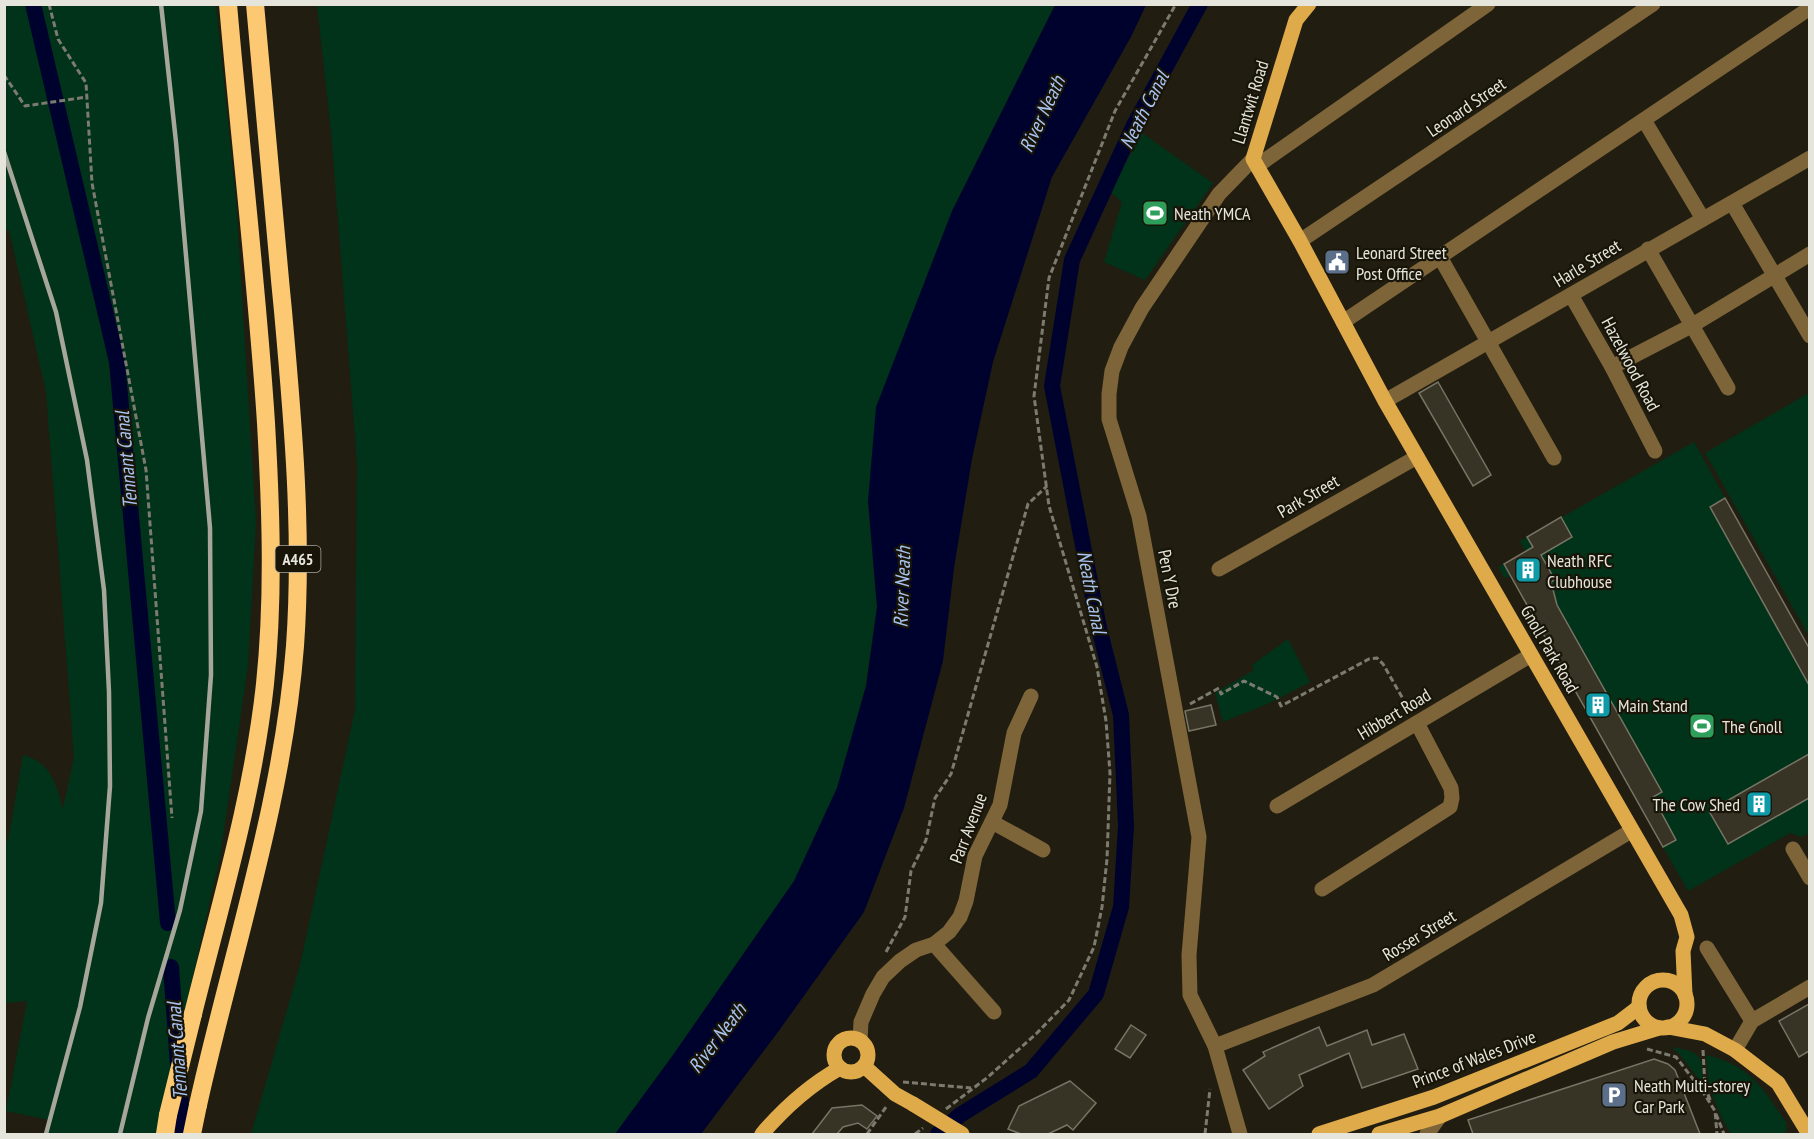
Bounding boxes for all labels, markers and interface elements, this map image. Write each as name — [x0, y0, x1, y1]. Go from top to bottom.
street label: Llantwit Road — [1226, 58, 1274, 146]
water label: Neath Canal — [1113, 65, 1176, 153]
water label: River Neath — [1013, 71, 1071, 156]
street label: Leonard Street — [1422, 72, 1510, 142]
sports icon: Neath YMCA — [1140, 198, 1170, 228]
place label: Neath YMCA — [1174, 202, 1251, 225]
street label: Harle Street — [1549, 234, 1625, 292]
place label: Leonard Street Post Office — [1356, 241, 1447, 285]
public building icon: Leonard Street Post Office — [1322, 247, 1352, 277]
street label: Hazelwood Road — [1597, 313, 1665, 415]
water label: Tennant Canal — [109, 408, 143, 510]
street label: Park Street — [1273, 469, 1343, 523]
water label: River Neath — [888, 545, 916, 628]
road number: A465 — [276, 546, 320, 572]
street label: Pen Y Dre — [1153, 547, 1187, 611]
water label: Neath Canal — [1071, 548, 1113, 638]
place label: Neath RFC Clubhouse — [1547, 549, 1612, 593]
building icon: Neath RFC Clubhouse — [1513, 555, 1543, 585]
street label: Gnoll Park Road — [1516, 601, 1584, 697]
street label: Hibbert Road — [1353, 683, 1435, 745]
building icon: Main Stand — [1583, 690, 1613, 720]
place label: Main Stand — [1618, 694, 1688, 717]
sports icon: The Gnoll — [1687, 711, 1717, 741]
place label: The Gnoll — [1722, 715, 1783, 738]
building icon: The Cow Shed — [1744, 789, 1774, 819]
street label: Parr Avenue — [944, 790, 992, 866]
place label: The Cow Shed — [1652, 793, 1740, 816]
street label: Rosser Street — [1378, 904, 1460, 966]
water label: River Neath — [682, 997, 752, 1078]
water label: Tennant Canal — [160, 999, 193, 1101]
street label: Prince of Wales Drive — [1409, 1025, 1539, 1093]
place label: Neath Multi-storey Car Park — [1634, 1074, 1750, 1118]
parking icon: Neath Multi-storey Car Park — [1599, 1080, 1629, 1110]

